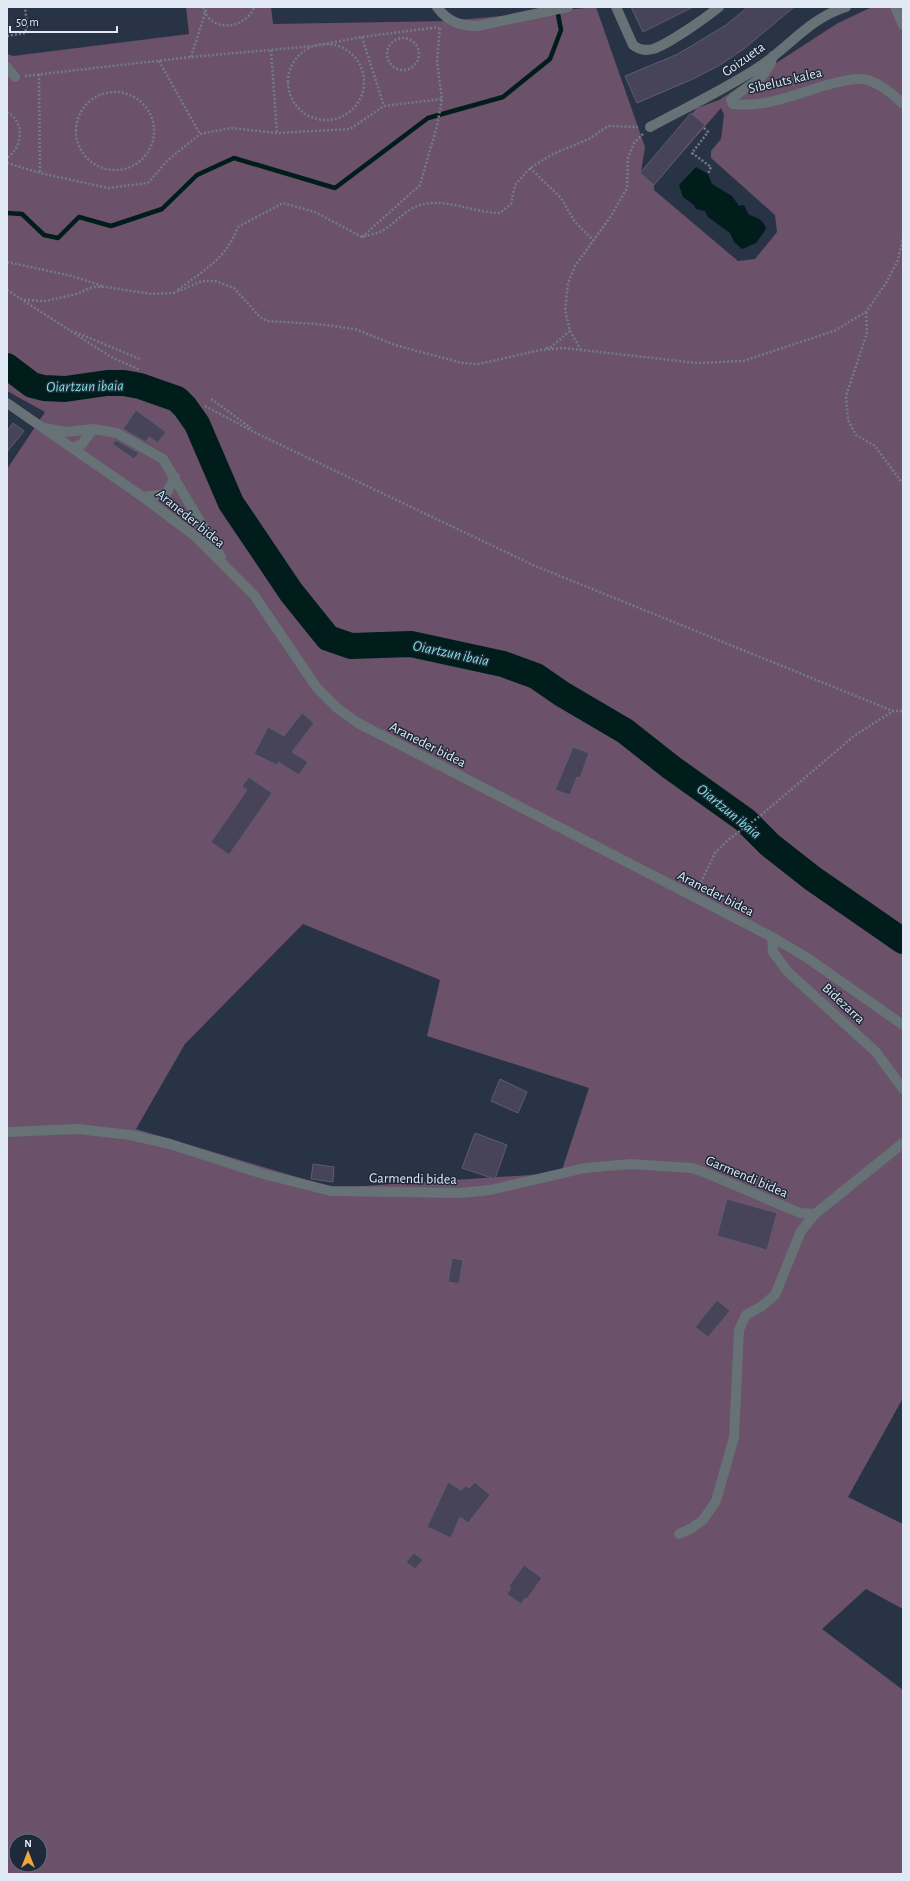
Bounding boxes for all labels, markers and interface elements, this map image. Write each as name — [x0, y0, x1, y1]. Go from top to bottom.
scale bar — [10, 8, 117, 34]
text: 50 m — [16, 16, 39, 28]
street label: Goizueta — [720, 40, 768, 80]
street label: Sibeluts kalea — [747, 66, 824, 96]
water label: Oiartzun ibaia — [46, 378, 124, 395]
street label: Araneder bidea — [153, 487, 228, 551]
water label: Oiartzun ibaia — [411, 638, 490, 669]
street label: Araneder bidea — [387, 720, 468, 770]
water label: Oiartzun ibaia — [694, 781, 764, 842]
street label: Araneder bidea — [675, 869, 756, 919]
street label: Bidezarra — [819, 981, 868, 1027]
street label: Garmendi bidea — [704, 1153, 790, 1201]
street label: Garmendi bidea — [369, 1171, 457, 1187]
north arrow — [8, 1833, 48, 1873]
text: N — [24, 1838, 32, 1849]

